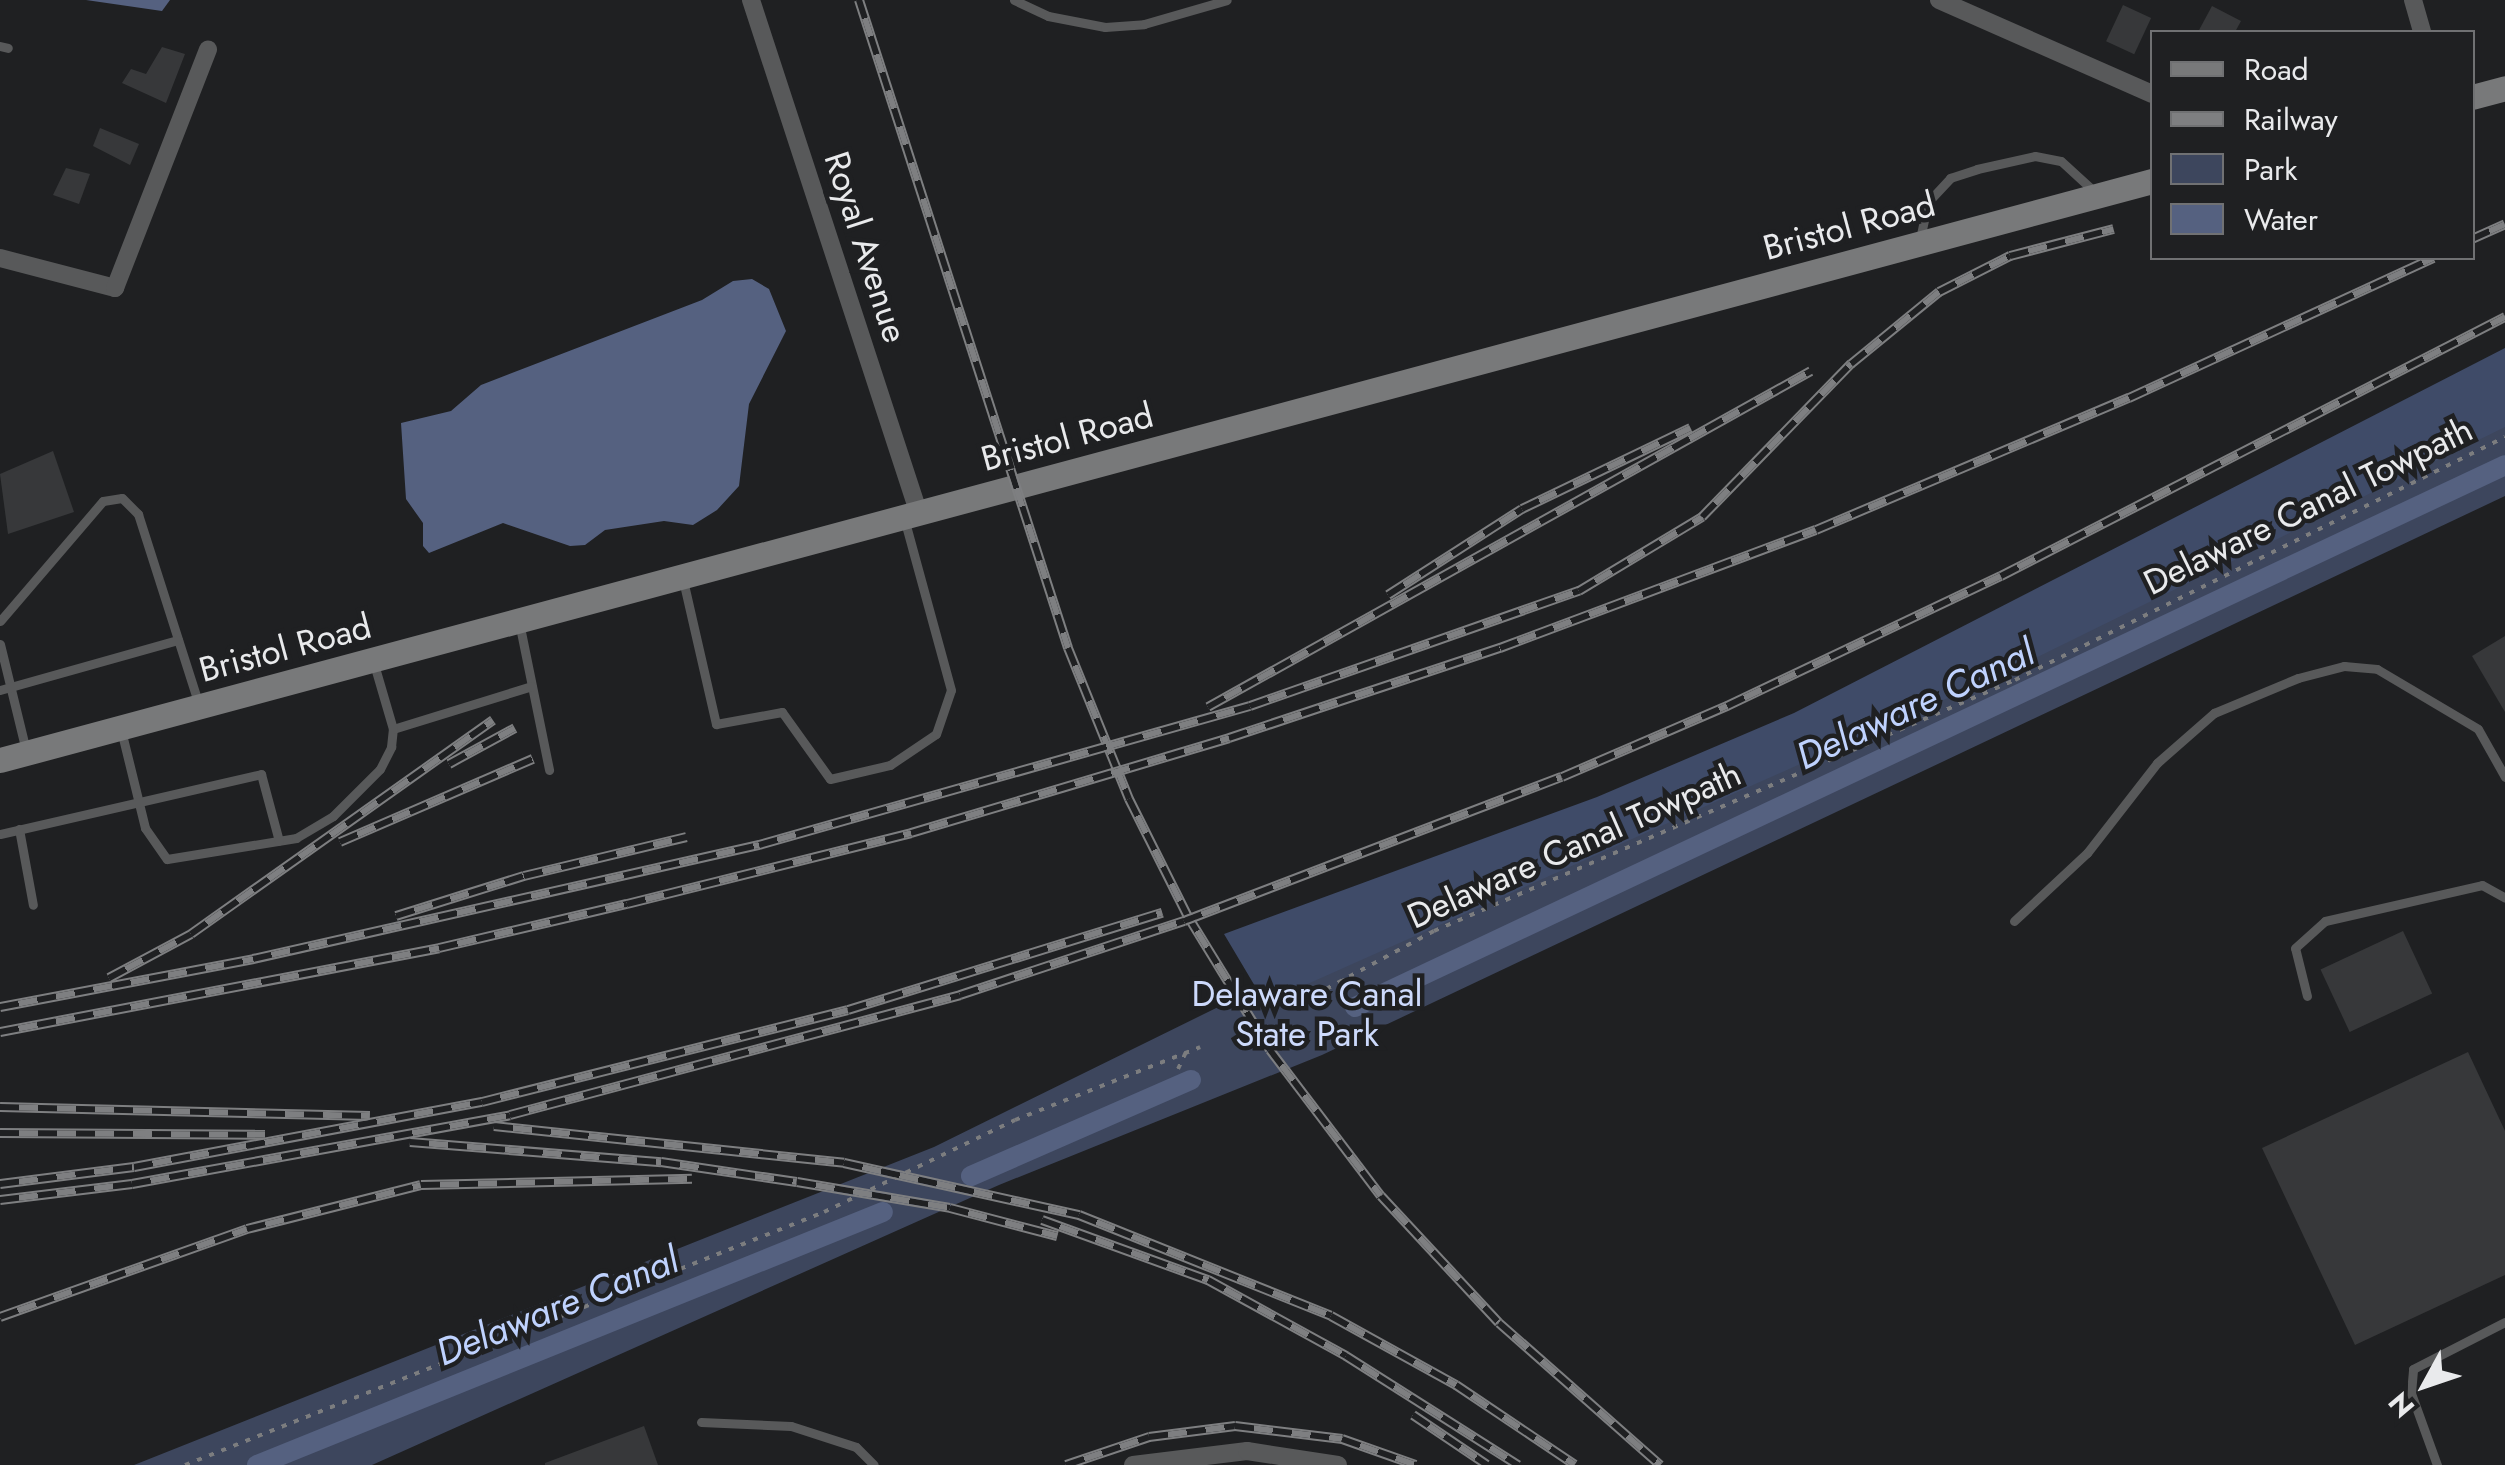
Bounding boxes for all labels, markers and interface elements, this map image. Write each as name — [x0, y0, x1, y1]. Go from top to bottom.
legend — [2150, 30, 2475, 260]
text: Road — [2244, 48, 2309, 91]
text: Railway — [2244, 98, 2338, 141]
street label: Royal Avenue — [815, 146, 917, 348]
text: Park — [2244, 148, 2297, 191]
street label: Bristol Road — [1758, 183, 1940, 269]
text: Water — [2244, 198, 2318, 241]
street label: Bristol Road — [976, 394, 1158, 480]
street label: Delaware Canal Towpath — [2137, 408, 2479, 604]
street label: Bristol Road — [194, 605, 376, 691]
water label: Delaware Canal — [1789, 629, 2041, 779]
street label: Delaware Canal Towpath — [1401, 753, 1747, 937]
park label: Delaware Canal State Park — [1191, 973, 1423, 1055]
water label: Delaware Canal — [429, 1237, 685, 1375]
north arrow — [2375, 1335, 2475, 1435]
text: N — [2379, 1383, 2424, 1426]

